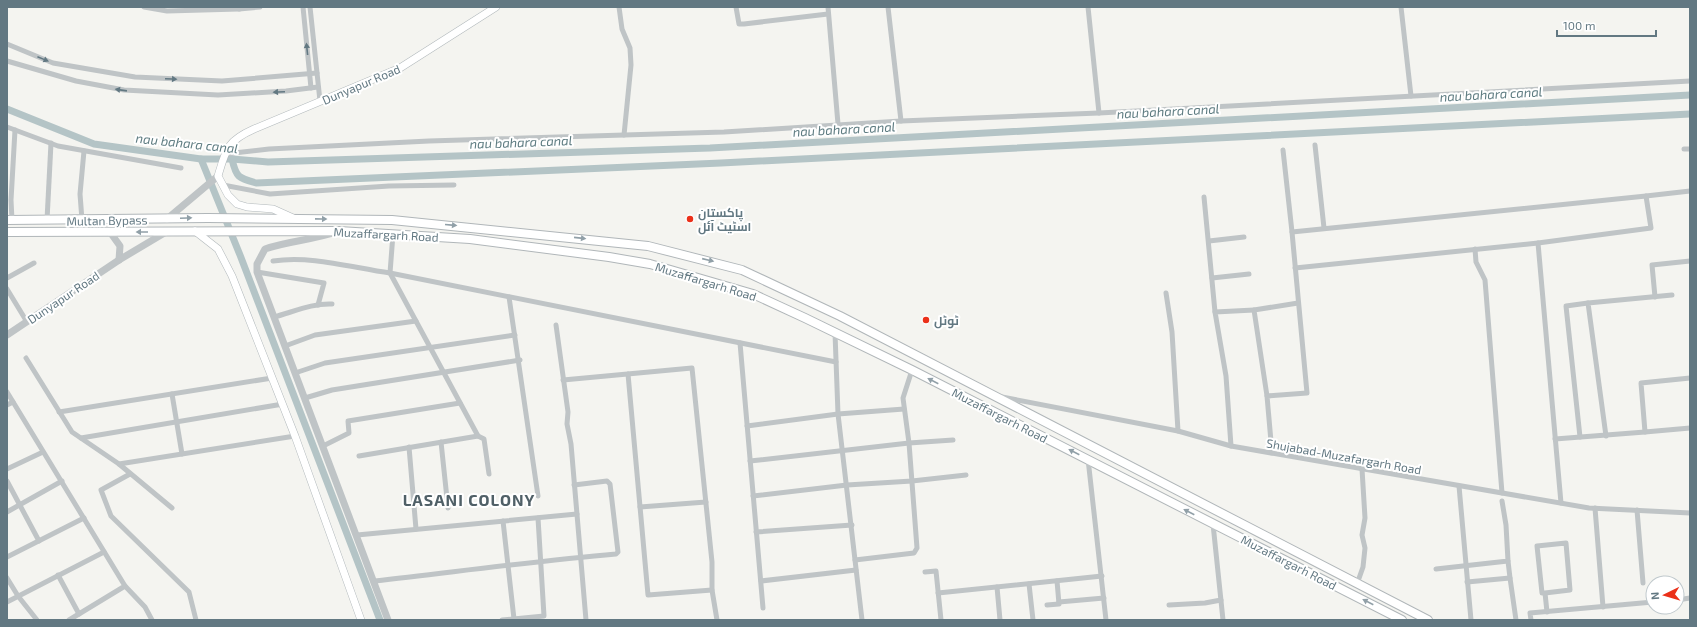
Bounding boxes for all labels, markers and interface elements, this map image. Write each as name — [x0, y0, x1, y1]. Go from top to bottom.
scale bar — [1557, 12, 1656, 38]
text: 100 m — [1563, 18, 1595, 32]
one-way arrow — [304, 43, 311, 55]
one-way arrow — [38, 56, 50, 62]
street label: Dunyapur Road — [320, 61, 402, 107]
one-way arrow — [165, 75, 177, 82]
water label: nau bahara canal — [1439, 83, 1543, 105]
one-way arrow — [115, 87, 127, 93]
one-way arrow — [273, 88, 285, 95]
water label: nau bahara canal — [1116, 100, 1220, 122]
water label: nau bahara canal — [792, 118, 896, 140]
water label: nau bahara canal — [135, 130, 239, 156]
water label: nau bahara canal — [469, 132, 573, 152]
place label: پاکستان اسٹیٹ آئل — [698, 205, 751, 235]
street label: Multan Bypass — [66, 212, 148, 228]
marker: پاکستان اسٹیٹ آئل — [685, 214, 695, 224]
one-way arrow — [180, 215, 192, 222]
one-way arrow — [315, 216, 328, 222]
one-way arrow — [445, 222, 457, 229]
street label: Muzaffargarh Road — [333, 224, 439, 244]
one-way arrow — [135, 229, 148, 235]
one-way arrow — [574, 235, 587, 242]
one-way arrow — [702, 258, 715, 264]
street label: Muzaffargarh Road — [654, 259, 758, 303]
street label: Dunyapur Road — [25, 268, 101, 326]
place label: ٹوٹل — [934, 313, 959, 329]
marker: ٹوٹل — [921, 315, 931, 325]
one-way arrow — [927, 377, 939, 384]
street label: Muzaffargarh Road — [950, 385, 1050, 445]
street label: Shujabad-Muzafargarh Road — [1265, 435, 1423, 478]
one-way arrow — [1068, 449, 1079, 455]
district label: LASANI COLONY — [403, 490, 535, 509]
one-way arrow — [1183, 509, 1195, 515]
street label: Muzaffargarh Road — [1239, 532, 1339, 592]
north arrow — [1645, 575, 1685, 615]
text: N — [1648, 591, 1661, 600]
one-way arrow — [1362, 599, 1373, 605]

